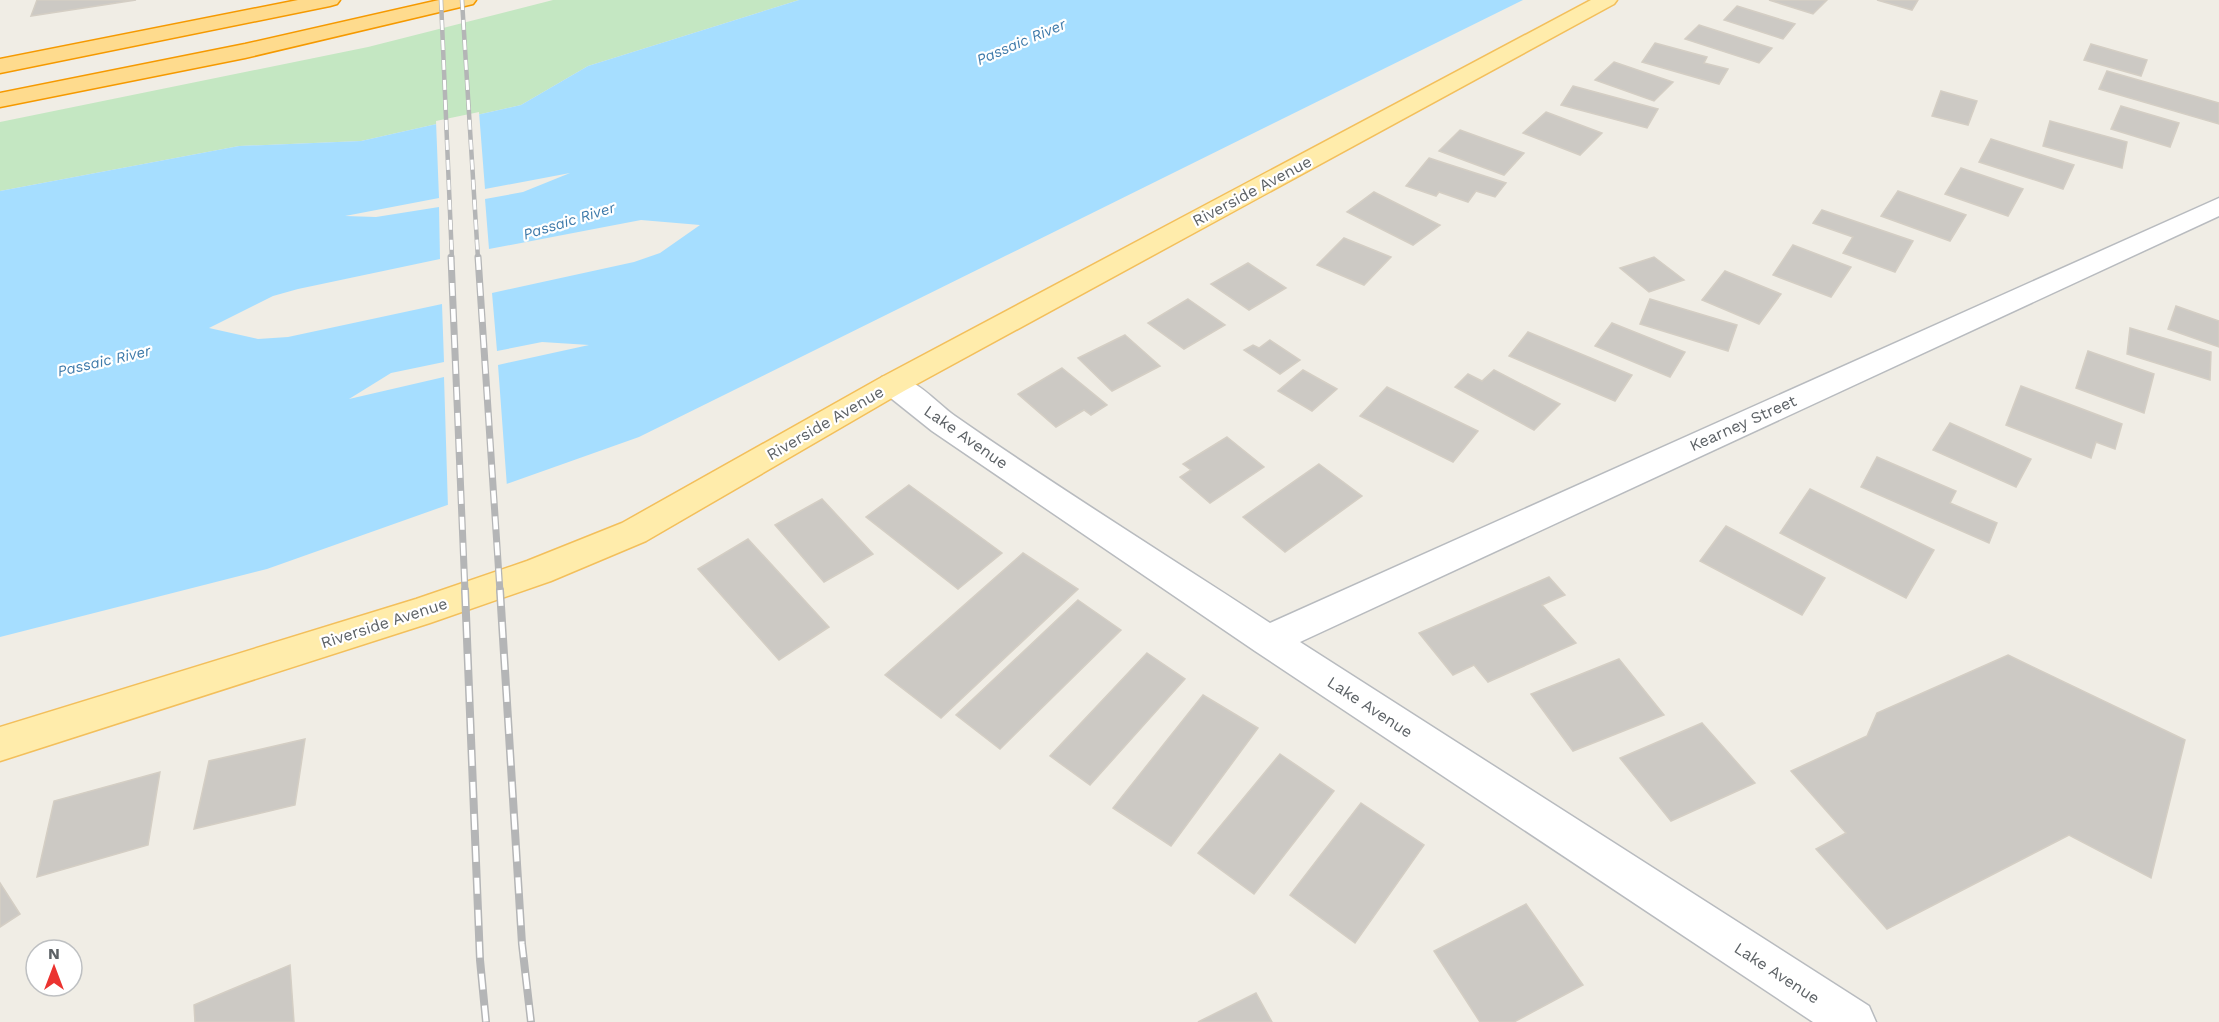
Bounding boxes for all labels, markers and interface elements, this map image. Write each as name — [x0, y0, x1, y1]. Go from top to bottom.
water label: Passaic River — [974, 15, 1069, 69]
street label: Riverside Avenue — [1189, 152, 1315, 230]
water label: Passaic River — [521, 198, 618, 244]
water label: Passaic River — [56, 341, 154, 380]
street label: Riverside Avenue — [763, 382, 887, 464]
street label: Kearney Street — [1687, 391, 1800, 455]
street label: Lake Avenue — [920, 401, 1012, 473]
street label: Riverside Avenue — [318, 594, 450, 652]
street label: Lake Avenue — [1324, 672, 1416, 742]
north arrow — [24, 938, 84, 998]
street label: Lake Avenue — [1731, 938, 1823, 1008]
text: N — [48, 944, 60, 963]

